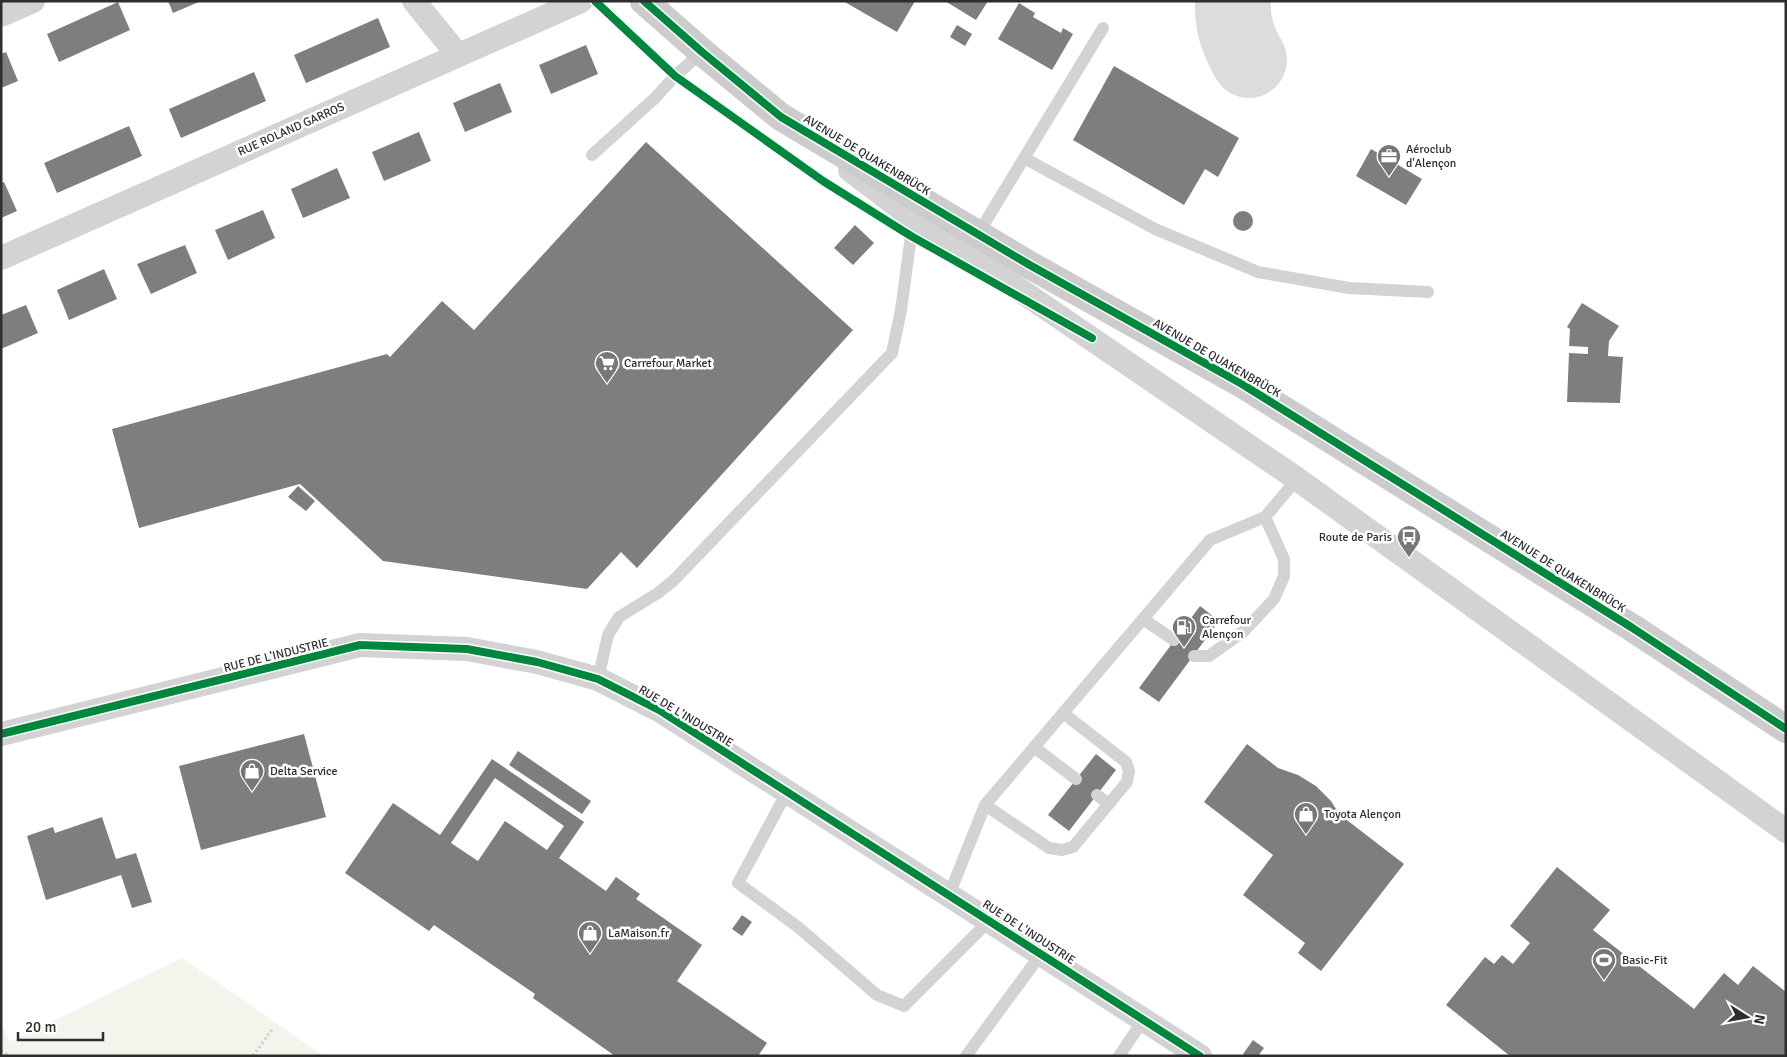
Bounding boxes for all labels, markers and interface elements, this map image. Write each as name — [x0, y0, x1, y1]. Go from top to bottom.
street label: RUE ROLAND GARROS — [235, 99, 347, 160]
street label: AVENUE DE QUAKENBRÜCK — [801, 112, 933, 199]
place label: Aéroclub d'Alençon — [1406, 142, 1456, 171]
office icon: Aéroclub d'Alençon — [1376, 143, 1402, 177]
street label: AVENUE DE QUAKENBRÜCK — [1150, 316, 1283, 401]
supermarket icon: Carrefour Market — [594, 350, 620, 384]
place label: Carrefour Market — [624, 356, 712, 371]
bus stop icon: Route de Paris — [1396, 524, 1422, 558]
street label: AVENUE DE QUAKENBRÜCK — [1497, 527, 1628, 616]
place label: Route de Paris — [1319, 530, 1392, 545]
place label: Carrefour Alençon — [1202, 613, 1252, 642]
fuel station icon: Carrefour Alençon — [1171, 614, 1197, 648]
street label: RUE DE L'INDUSTRIE — [222, 635, 330, 676]
street label: RUE DE L'INDUSTRIE — [636, 682, 736, 751]
shop icon: Delta Service — [239, 758, 265, 792]
place label: Delta Service — [270, 764, 338, 779]
shop icon: Toyota Alençon — [1293, 801, 1319, 835]
place label: Toyota Alençon — [1324, 807, 1401, 822]
street label: RUE DE L'INDUSTRIE — [980, 897, 1078, 968]
shop icon: LaMaison.fr — [577, 920, 603, 954]
place label: LaMaison.fr — [608, 926, 670, 941]
sports icon: Basic-Fit — [1591, 947, 1617, 981]
place label: Basic-Fit — [1622, 953, 1667, 968]
north arrow — [1722, 992, 1772, 1042]
scale bar — [18, 1010, 102, 1042]
text: N — [1750, 1013, 1769, 1026]
text: 20 m — [25, 1018, 56, 1036]

